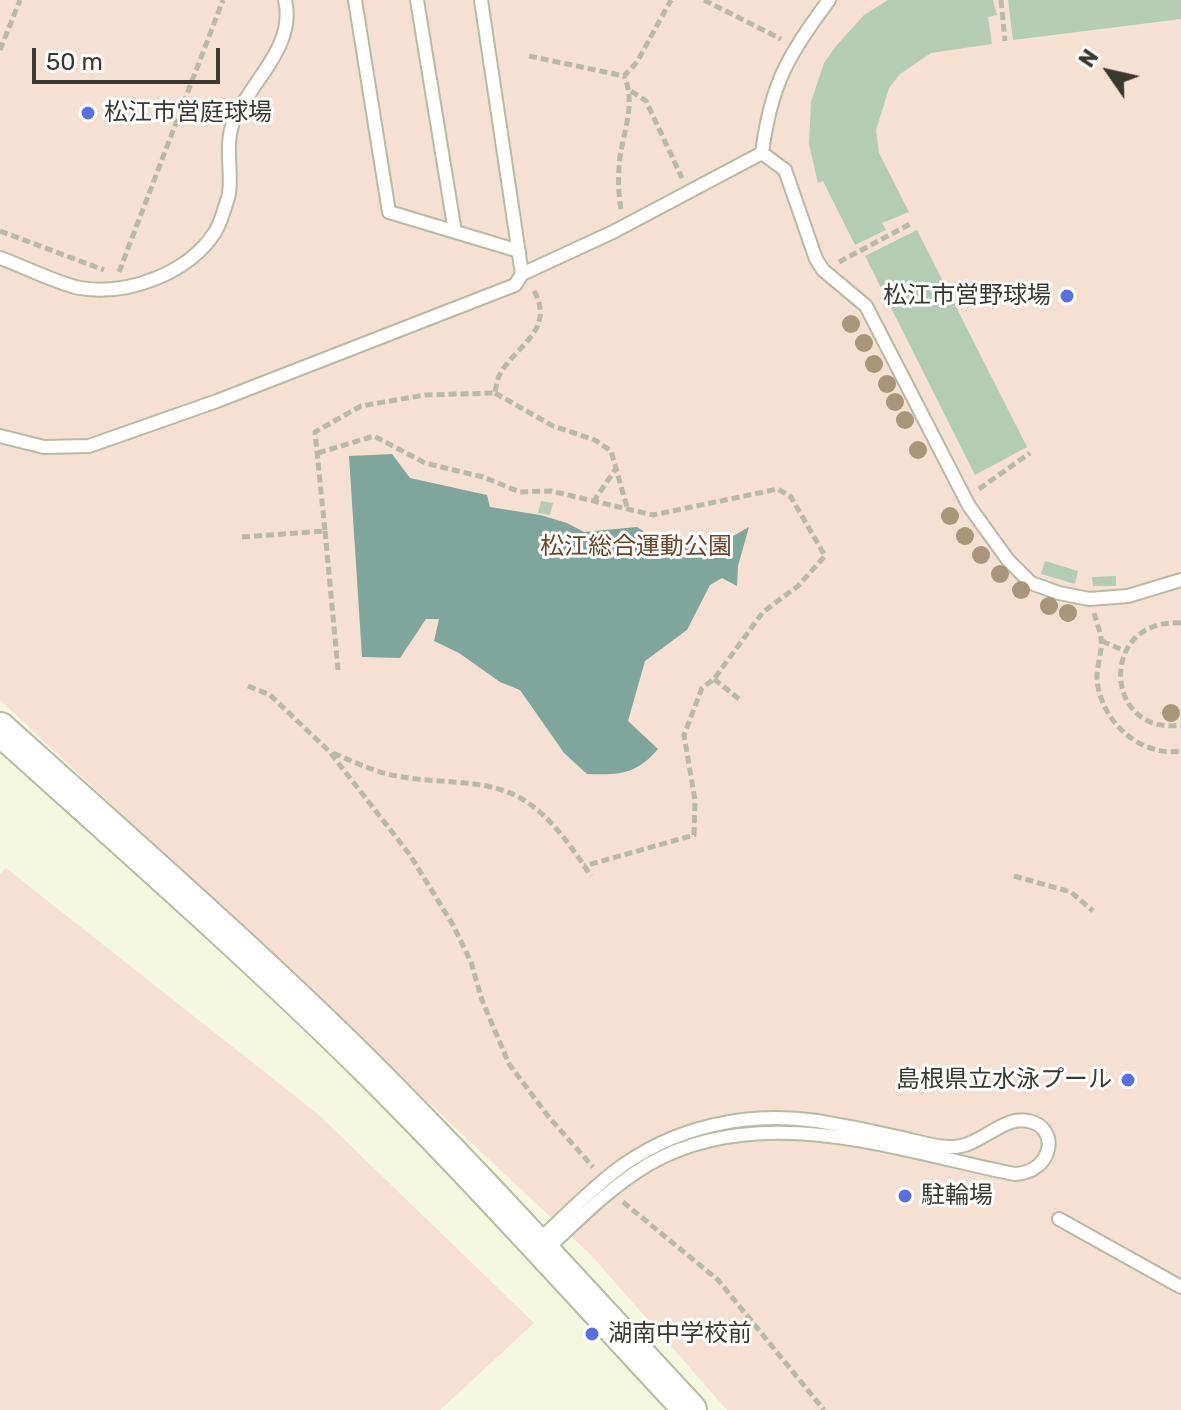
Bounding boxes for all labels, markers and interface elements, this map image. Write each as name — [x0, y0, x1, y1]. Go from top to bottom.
scale bar — [36, 32, 224, 82]
north arrow — [1069, 32, 1149, 112]
text: N — [1073, 44, 1104, 72]
text: 50 m — [46, 48, 103, 76]
place label: 松江市営庭球場 — [104, 99, 272, 127]
marker: 松江市営庭球場 — [79, 104, 97, 122]
place label: 松江市営野球場 — [883, 282, 1051, 310]
marker: 松江市営野球場 — [1058, 287, 1076, 305]
park label: 松江総合運動公園 — [540, 533, 732, 561]
place label: 島根県立水泳プール — [896, 1066, 1112, 1094]
marker: 島根県立水泳プール — [1119, 1071, 1137, 1089]
place label: 駐輪場 — [921, 1182, 993, 1210]
marker: 駐輪場 — [896, 1187, 914, 1205]
place label: 湖南中学校前 — [608, 1320, 752, 1348]
marker: 湖南中学校前 — [583, 1325, 601, 1343]

